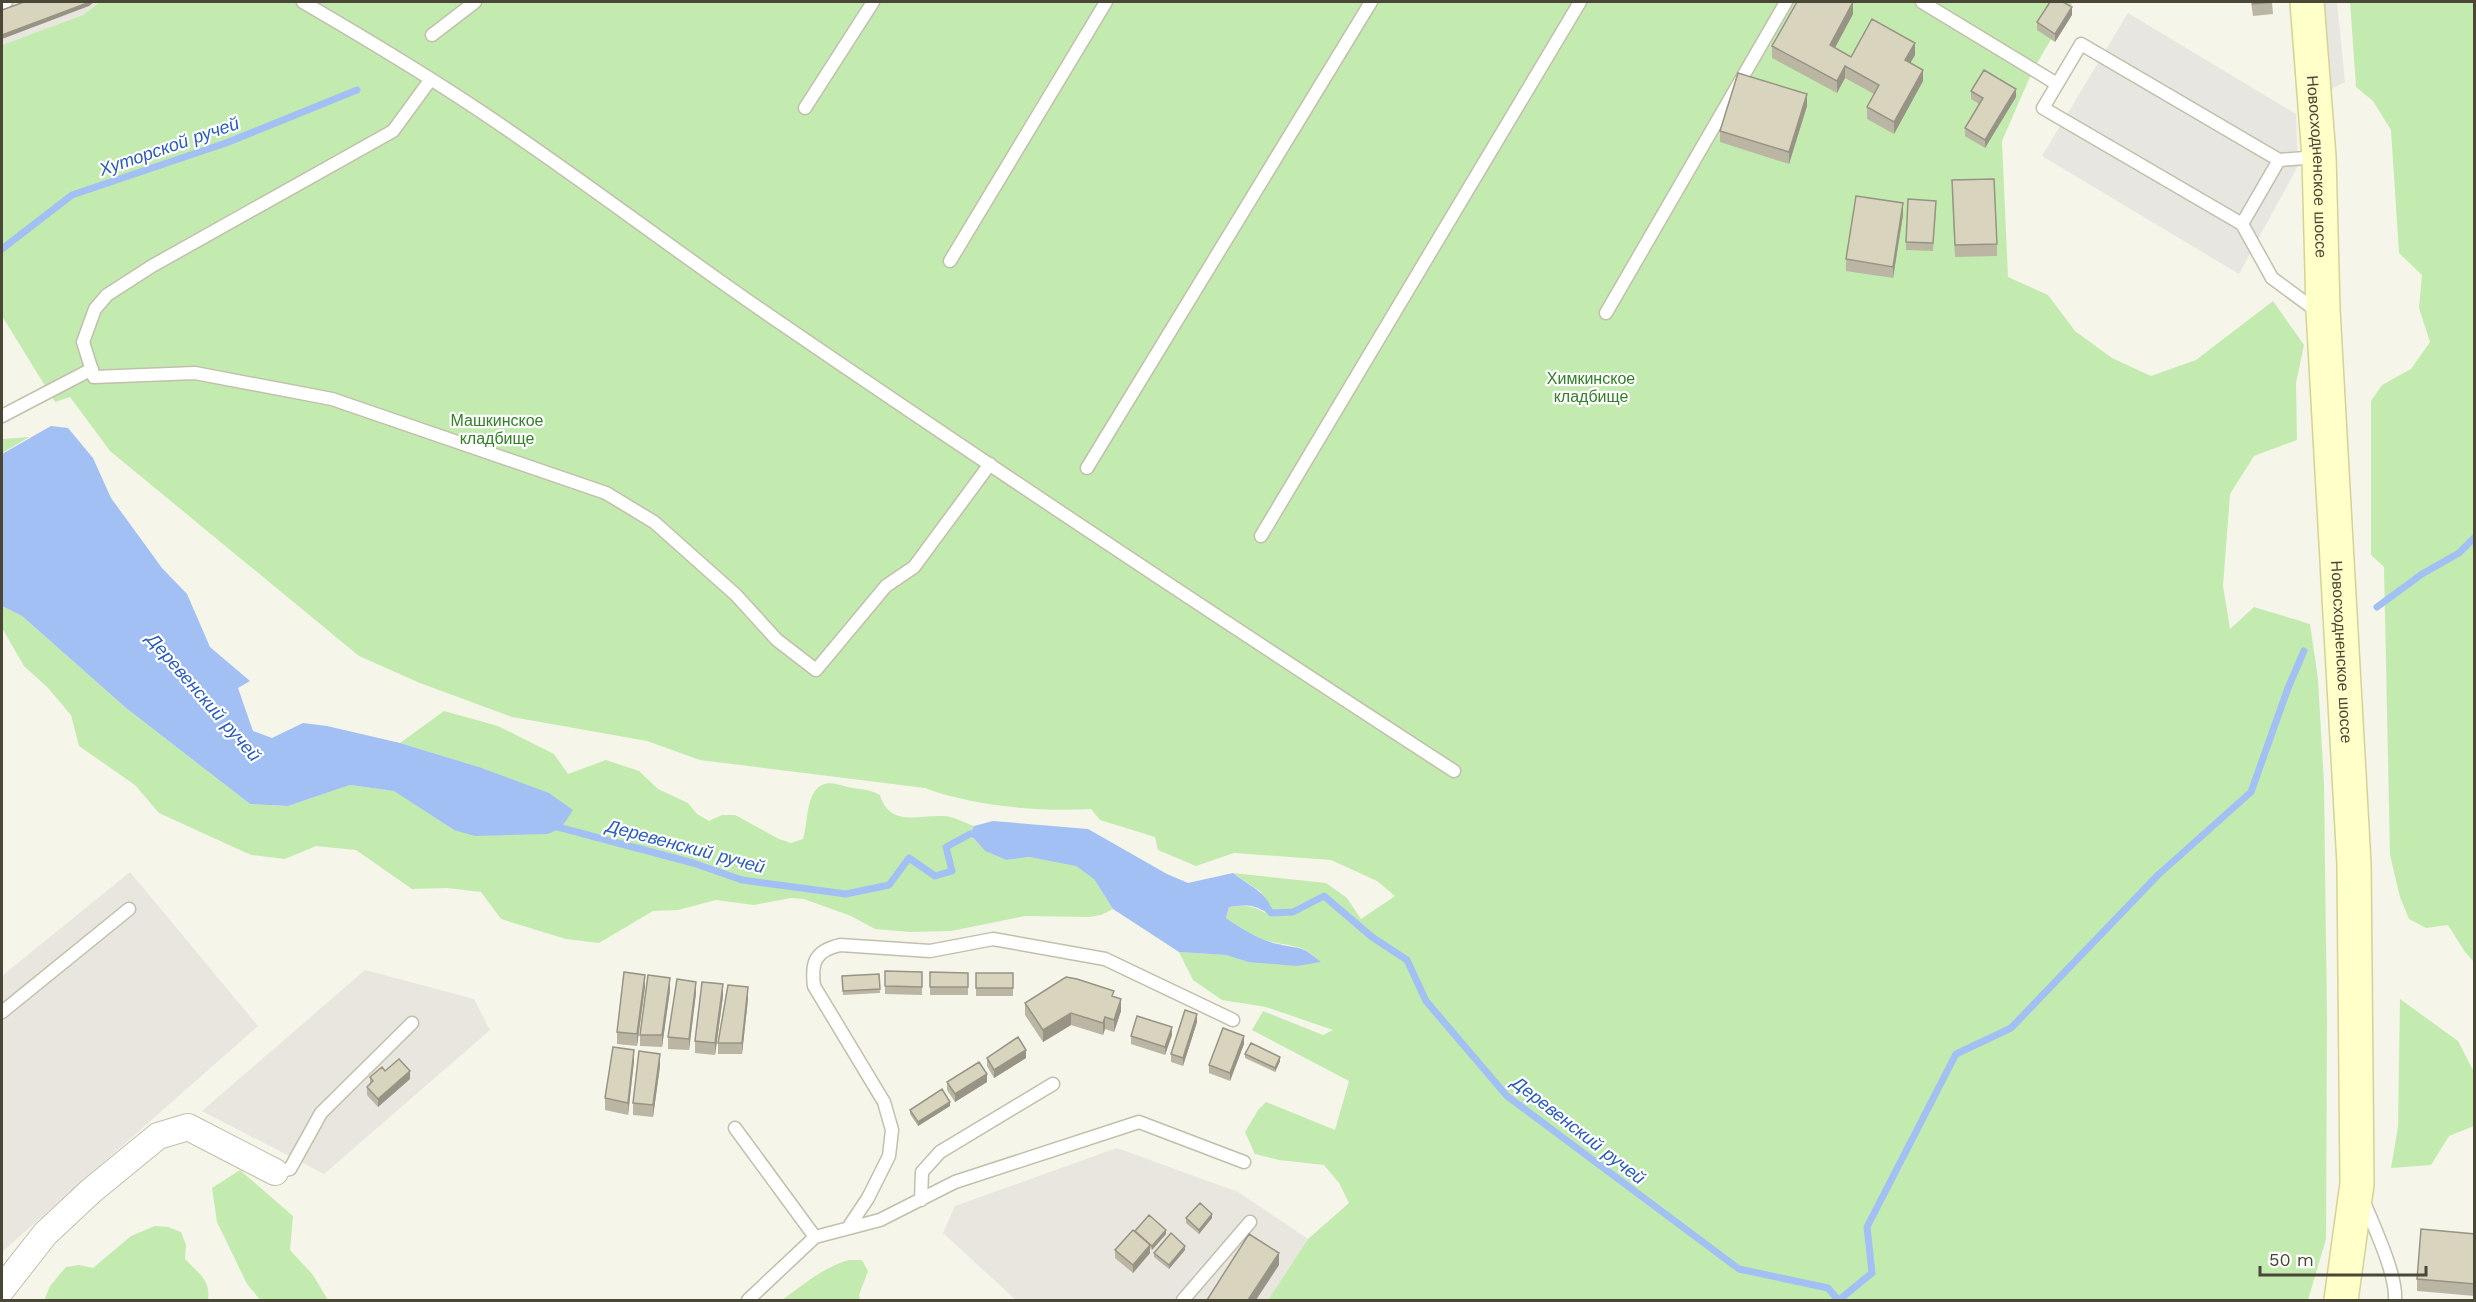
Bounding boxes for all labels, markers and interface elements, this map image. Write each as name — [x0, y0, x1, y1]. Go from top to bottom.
street label: Новосходненское шоссе — [2303, 74, 2331, 258]
water label: Хуторской ручей — [95, 112, 242, 180]
park label: Химкинское кладбище — [1547, 369, 1635, 406]
park label: Машкинское кладбище — [451, 411, 544, 448]
street label: Новосходненское шоссе — [2328, 560, 2357, 744]
water label: Деревенский ручей — [141, 627, 265, 765]
water label: Деревенский ручей — [603, 814, 767, 877]
water label: Деревенский ручей — [1507, 1070, 1650, 1188]
scale bar — [2260, 1239, 2426, 1277]
text: 50 m — [2269, 1249, 2314, 1270]

